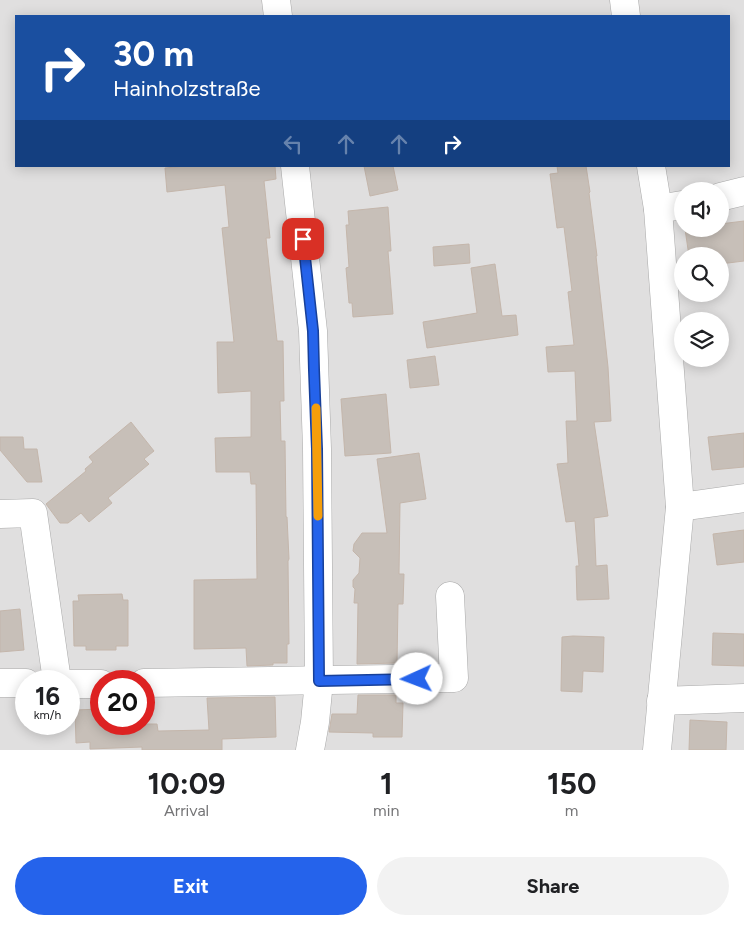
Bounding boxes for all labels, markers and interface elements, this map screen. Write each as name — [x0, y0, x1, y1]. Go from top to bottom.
text: 30 m — [113, 33, 194, 75]
icon: right — [30, 35, 95, 100]
text: Hainholzstraße — [113, 75, 260, 102]
icon: left — [279, 130, 307, 158]
icon: ahead — [332, 130, 360, 158]
icon: ahead — [385, 130, 413, 158]
icon: right — [438, 130, 466, 158]
map controls — [674, 182, 729, 367]
button: sound — [674, 182, 729, 237]
pin — [282, 218, 324, 260]
icon: arrive — [289, 225, 317, 253]
button: search — [674, 247, 729, 302]
button: layers — [674, 312, 729, 367]
position arrow — [390, 652, 442, 704]
speed limit sign: 20 — [90, 670, 155, 735]
text: 16 — [35, 681, 60, 711]
text: km/h — [34, 708, 61, 722]
text: 10:09 — [148, 765, 226, 802]
text: 1 — [380, 765, 393, 802]
text: 150 — [547, 765, 596, 802]
text: Arrival — [164, 801, 209, 820]
text: min — [373, 801, 399, 820]
text: m — [565, 801, 578, 820]
button: Exit — [15, 857, 367, 915]
button: Share — [377, 857, 729, 915]

